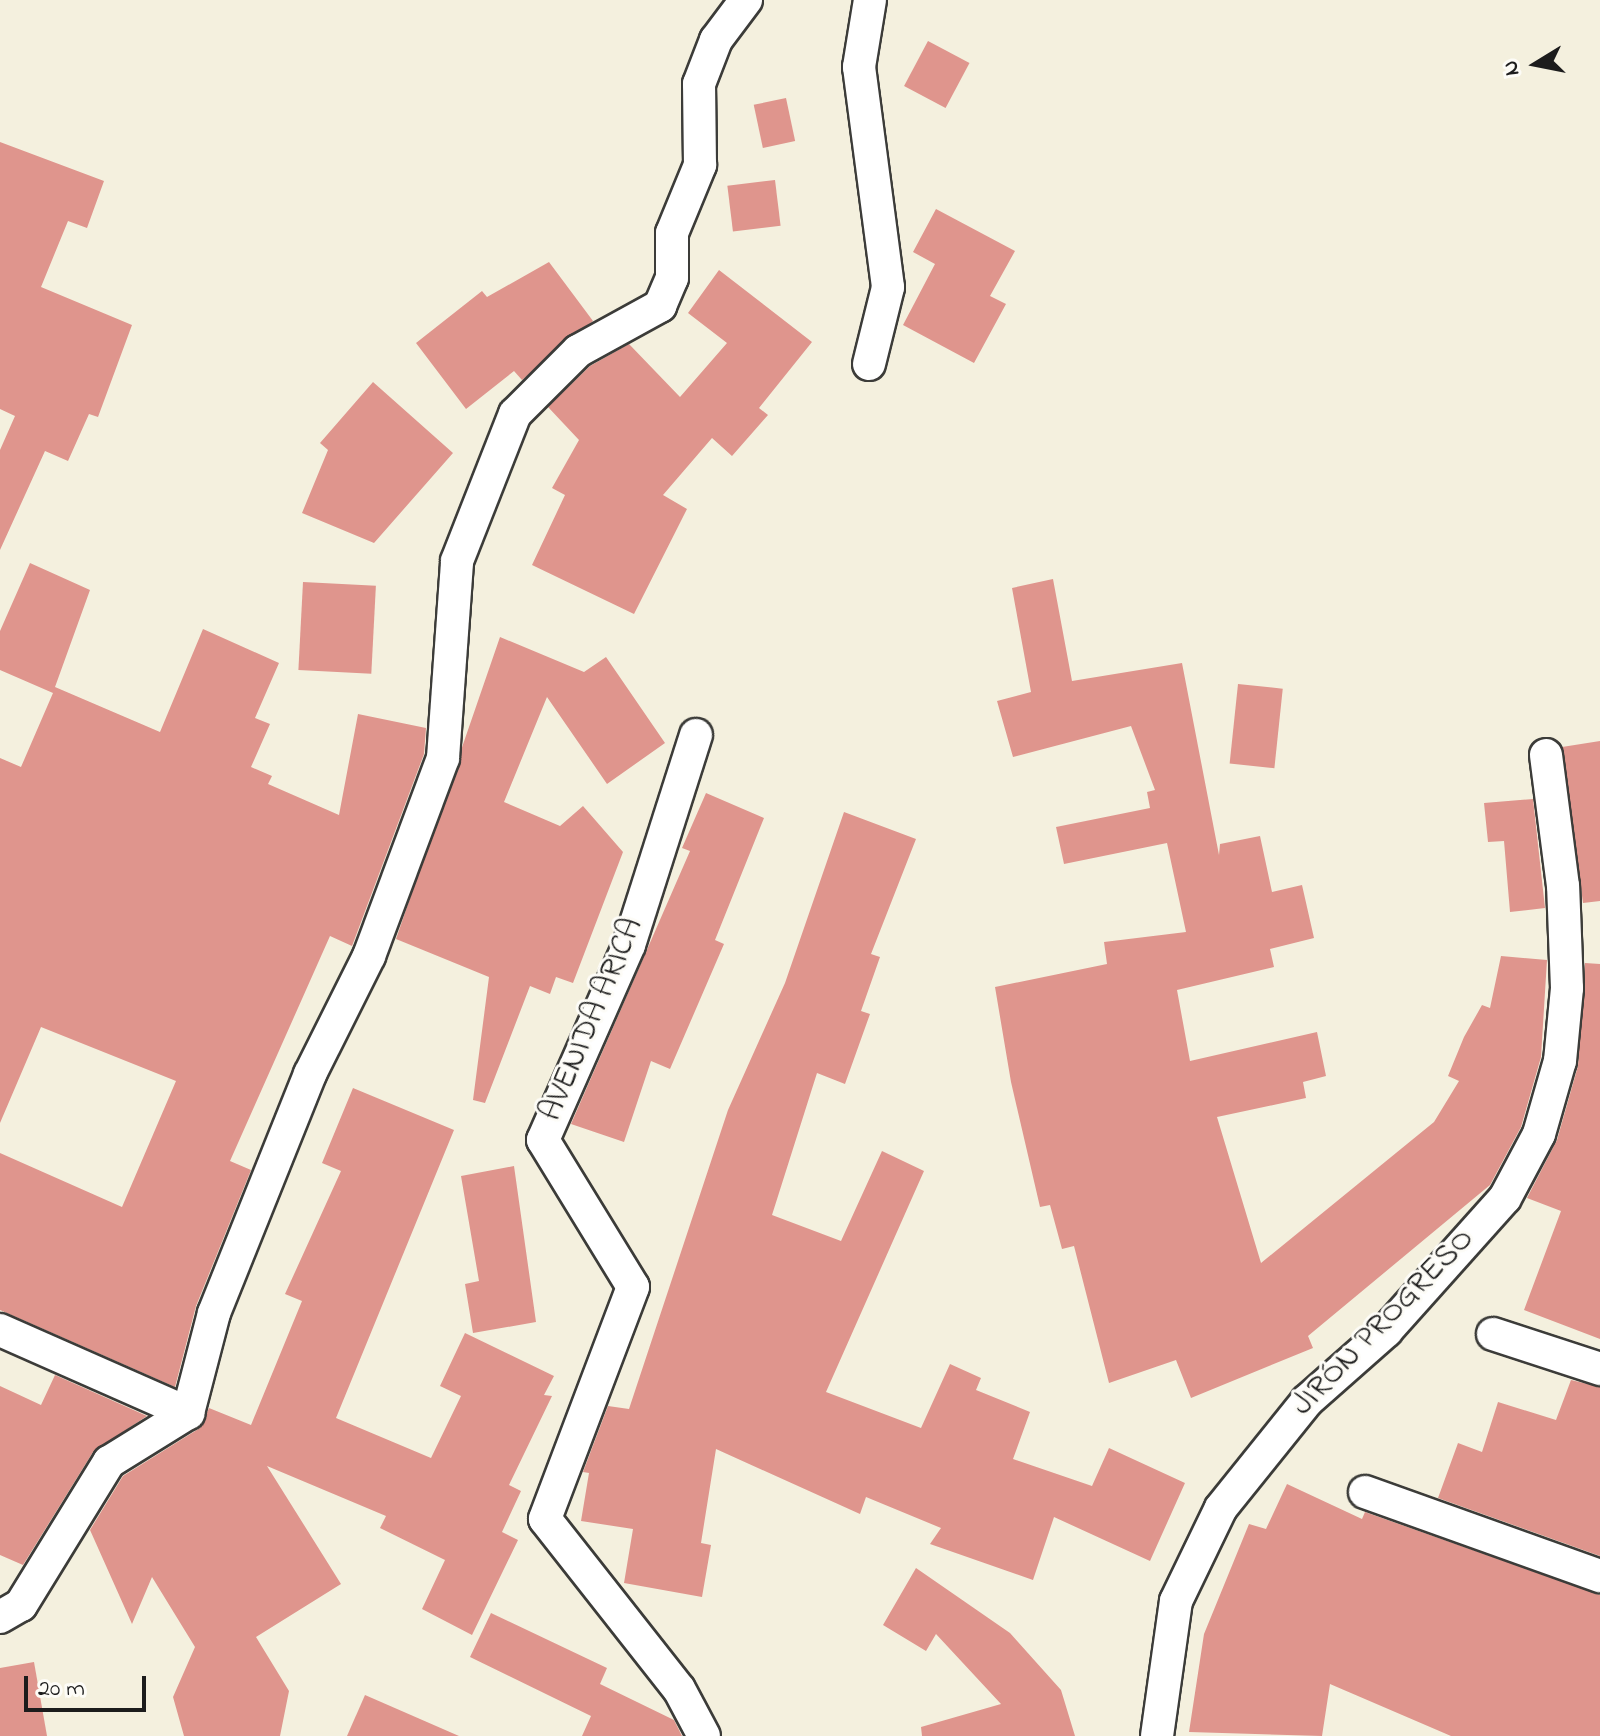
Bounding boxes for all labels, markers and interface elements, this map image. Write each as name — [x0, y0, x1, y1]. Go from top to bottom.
north arrow — [1496, 24, 1576, 104]
text: N — [1495, 58, 1529, 78]
street label: AVENIDA ARICA — [533, 913, 653, 1127]
street label: JIRÓN PROGRESO — [1285, 1221, 1483, 1425]
scale bar — [28, 1660, 150, 1710]
text: 20 m — [38, 1672, 85, 1707]

